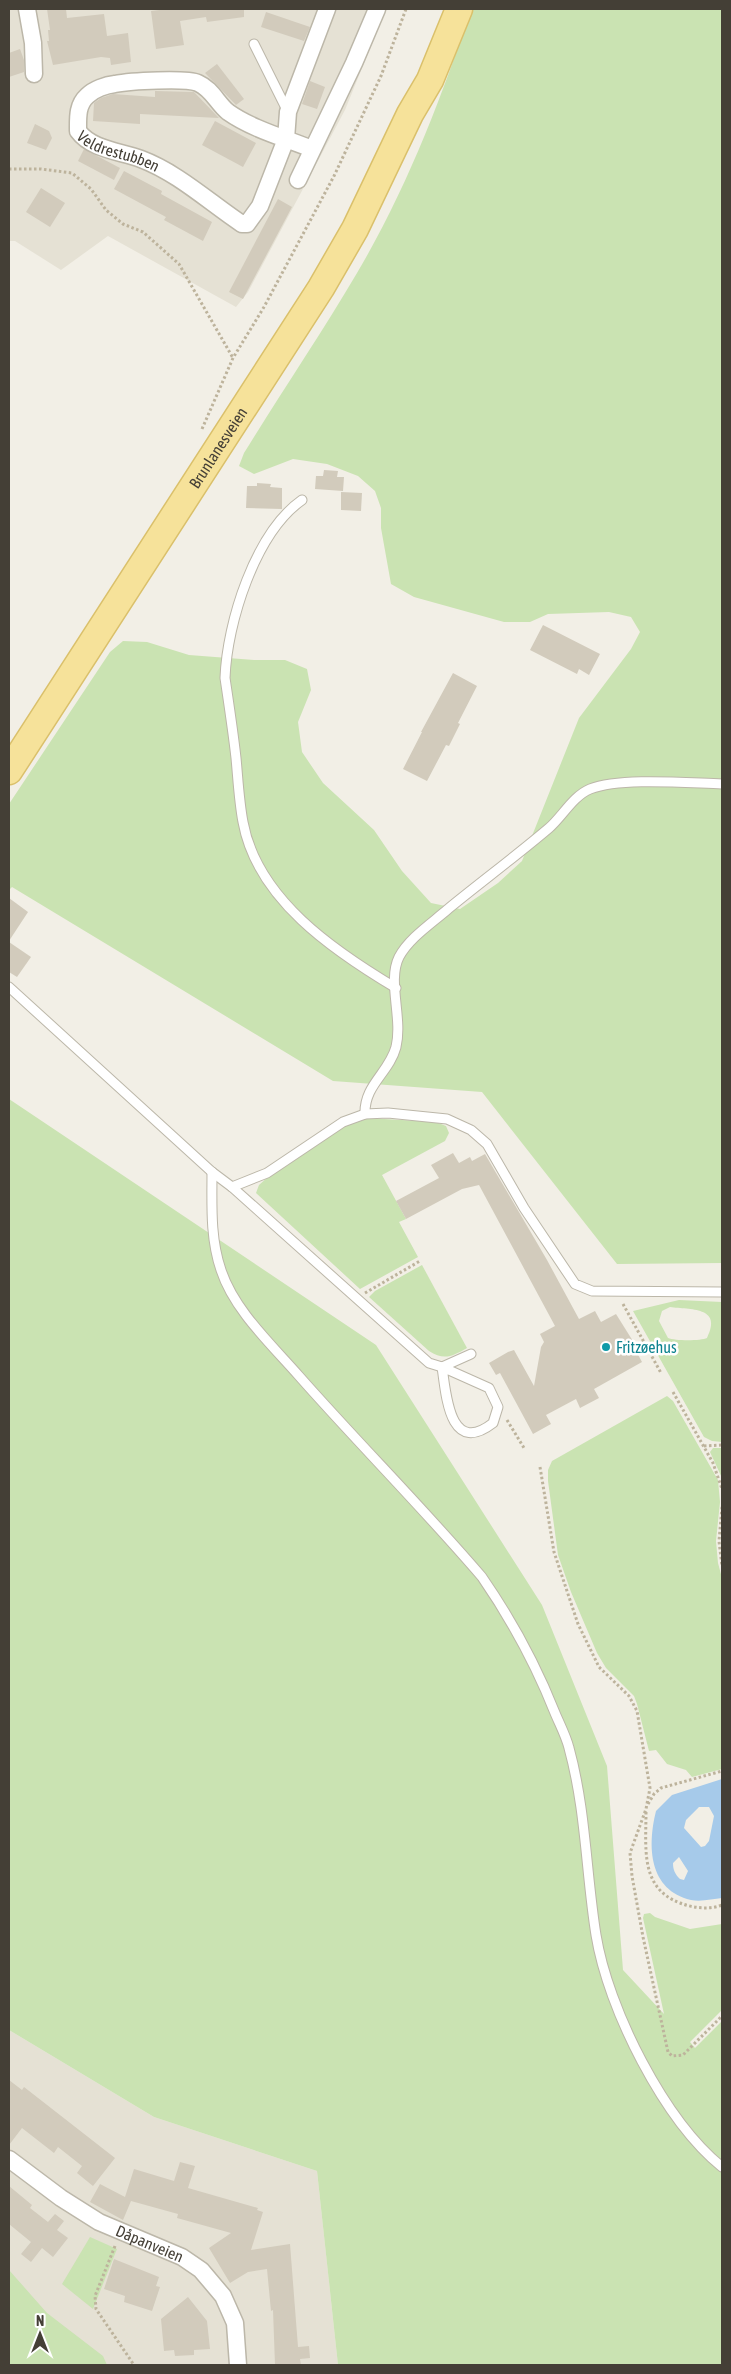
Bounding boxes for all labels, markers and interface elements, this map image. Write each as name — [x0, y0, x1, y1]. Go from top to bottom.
street label: Veldrestubben — [74, 127, 163, 175]
street label: Brunlanesveien — [185, 404, 251, 491]
place label: Fritzøehus — [616, 1338, 677, 1356]
marker: Fritzøehus — [600, 1341, 612, 1353]
street label: Dåpanveien — [113, 2221, 186, 2266]
north arrow — [15, 2309, 65, 2359]
text: N — [36, 2313, 44, 2329]

